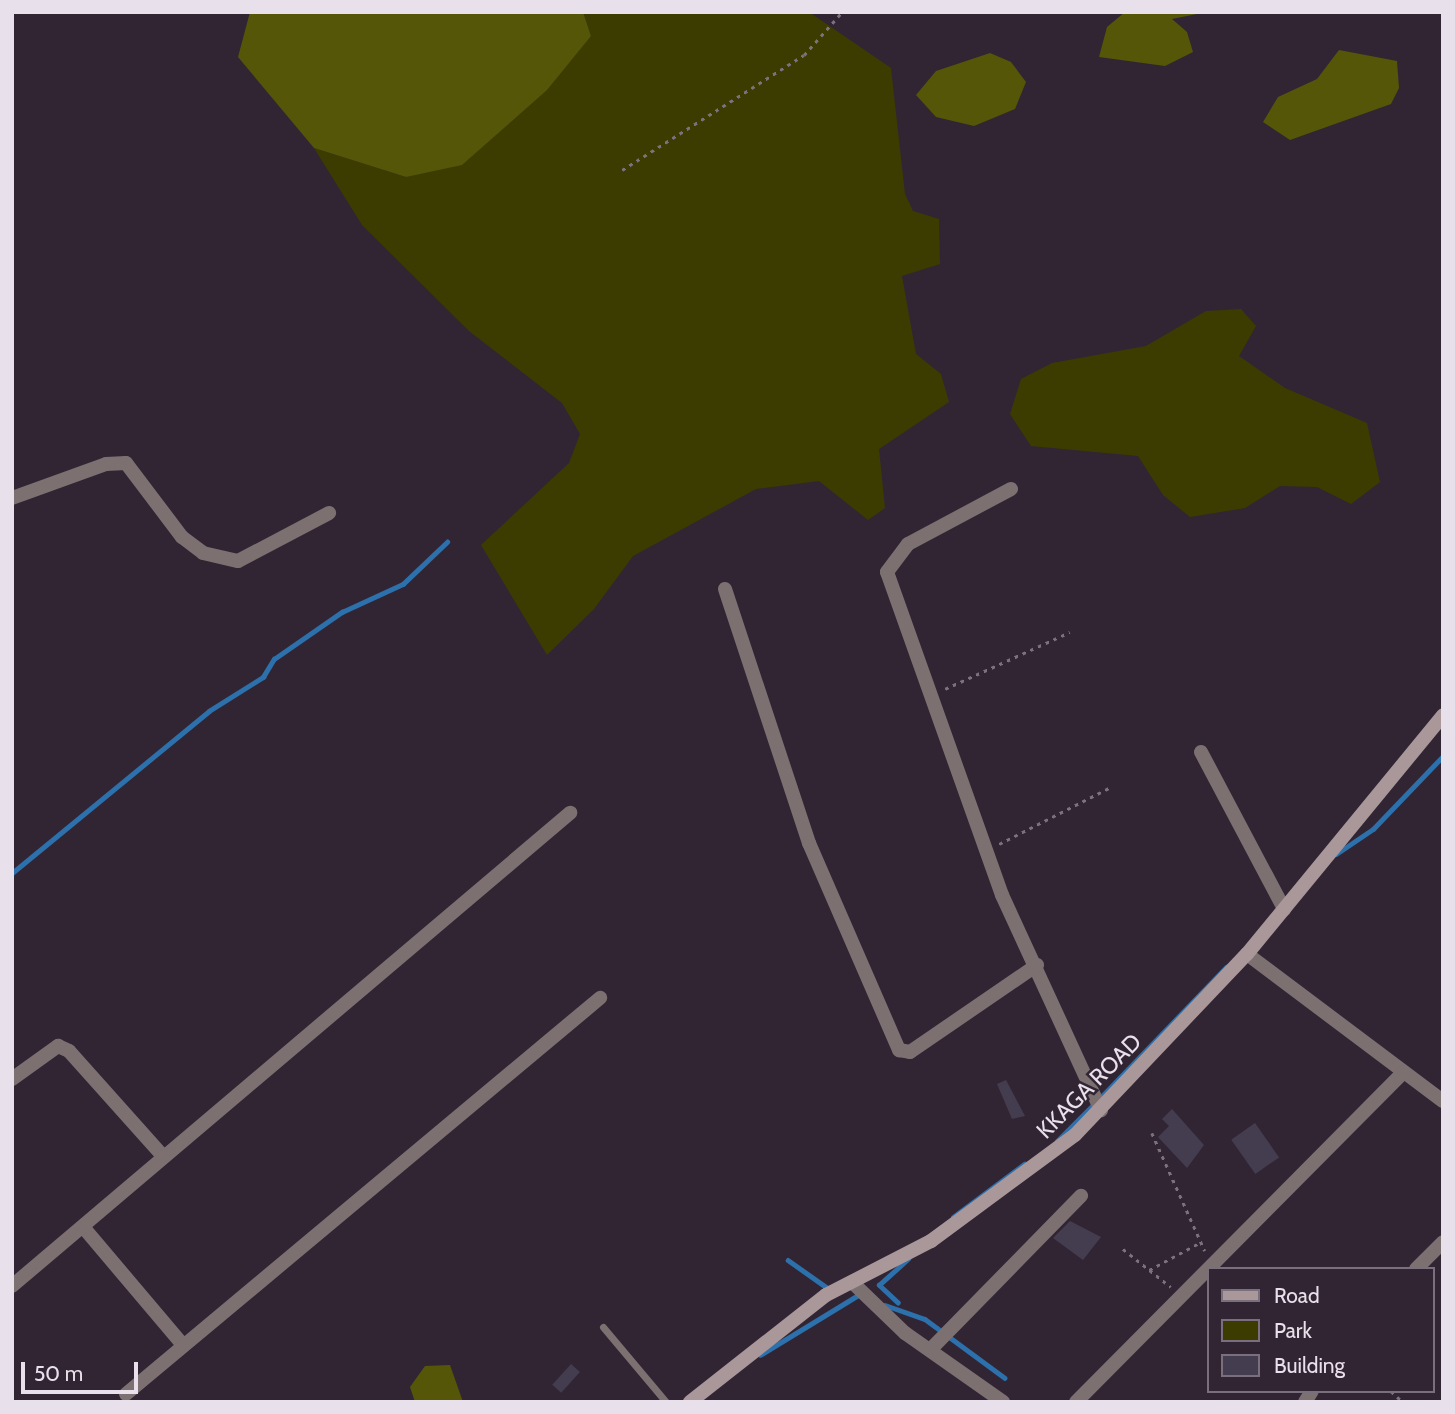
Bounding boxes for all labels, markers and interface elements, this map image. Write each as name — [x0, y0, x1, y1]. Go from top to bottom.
street label: KKAGA ROAD — [1031, 1028, 1147, 1144]
legend — [1206, 1267, 1434, 1393]
text: Road — [1274, 1283, 1320, 1308]
text: Park — [1274, 1318, 1312, 1343]
scale bar — [24, 1348, 142, 1392]
text: Building — [1274, 1353, 1345, 1378]
text: 50 m — [34, 1361, 83, 1386]

